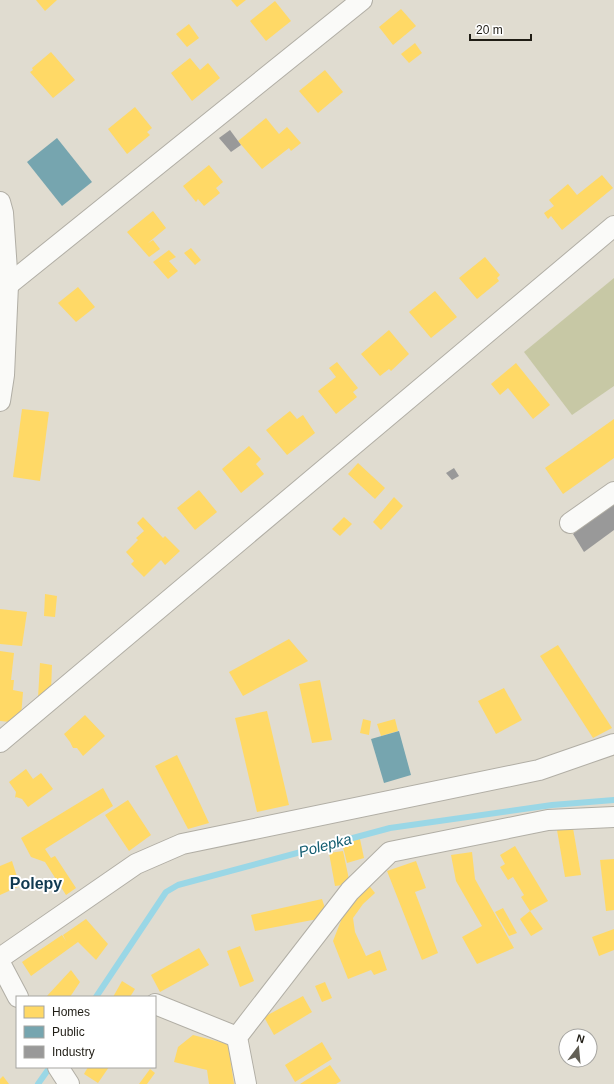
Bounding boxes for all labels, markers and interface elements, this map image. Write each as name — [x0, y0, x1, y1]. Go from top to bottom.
scale bar — [470, 16, 531, 42]
text: 20 m — [476, 23, 503, 37]
water label: Polepka — [297, 830, 353, 860]
district label: Polepy — [10, 875, 62, 892]
legend — [16, 996, 156, 1068]
text: Homes — [52, 1005, 90, 1019]
text: Public — [52, 1025, 85, 1039]
north arrow — [558, 1028, 598, 1068]
text: N — [575, 1032, 586, 1045]
text: Industry — [52, 1045, 95, 1059]

